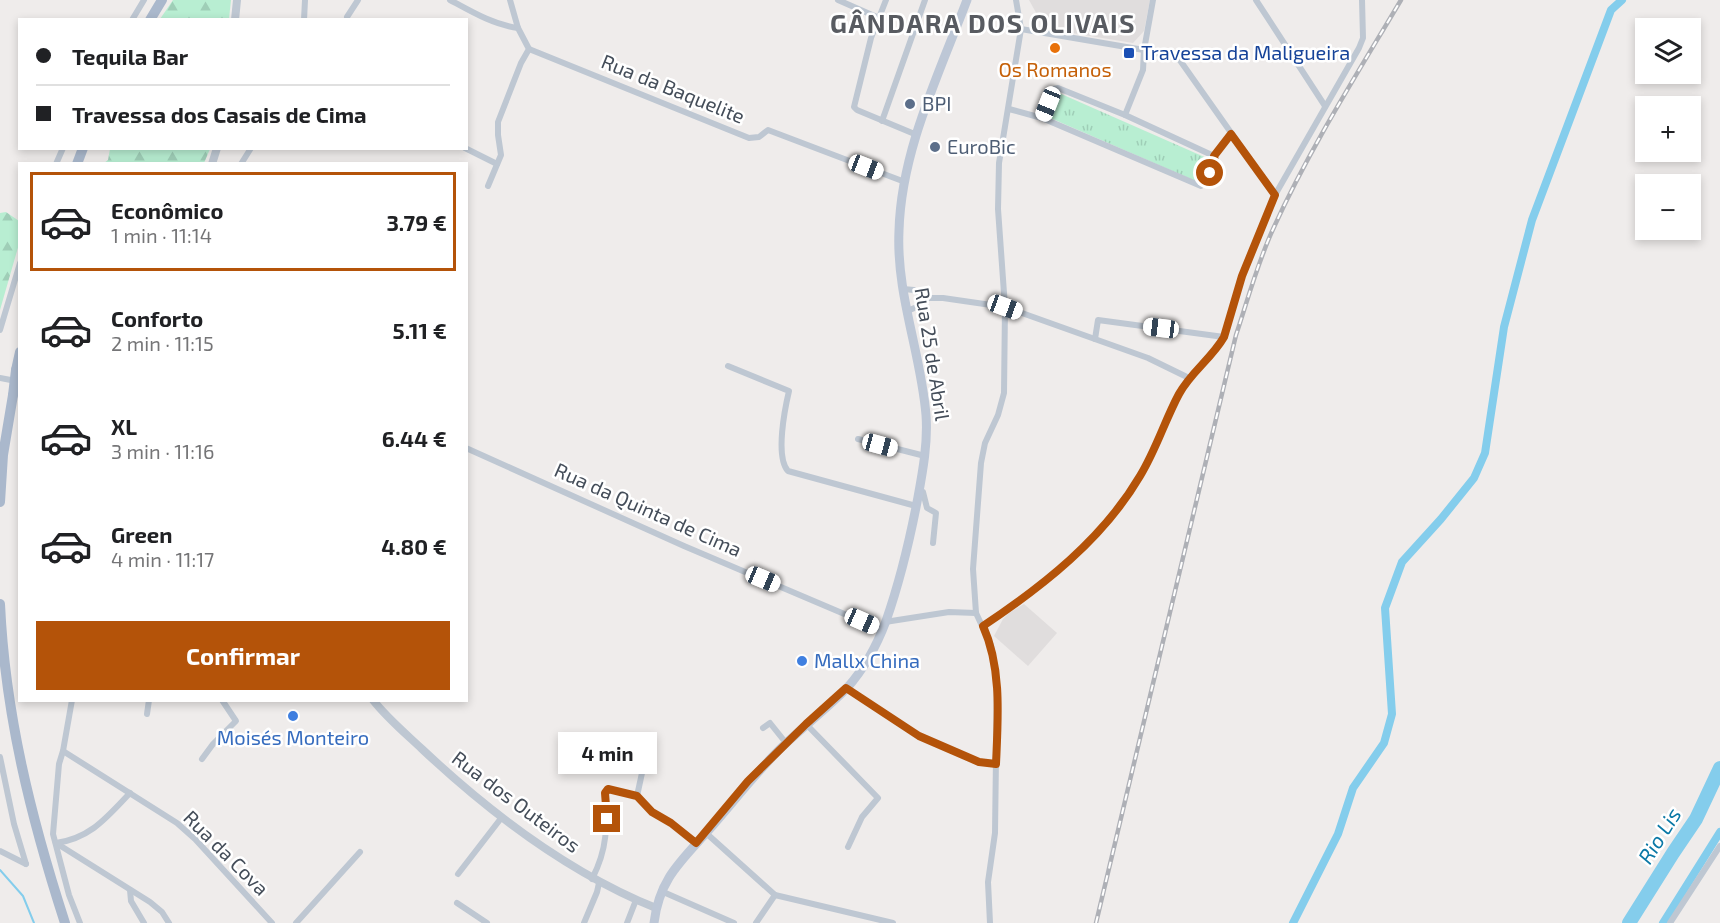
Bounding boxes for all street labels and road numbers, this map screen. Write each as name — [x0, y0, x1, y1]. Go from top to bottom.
street label: Rua da Baquelite — [598, 48, 748, 128]
street label: Rua 25 de Abril — [911, 286, 955, 422]
street label: Rua da Quinta de Cima — [551, 457, 746, 561]
street label: Rua dos Outeiros — [448, 745, 585, 857]
street label: Rua da Cova — [179, 805, 274, 900]

